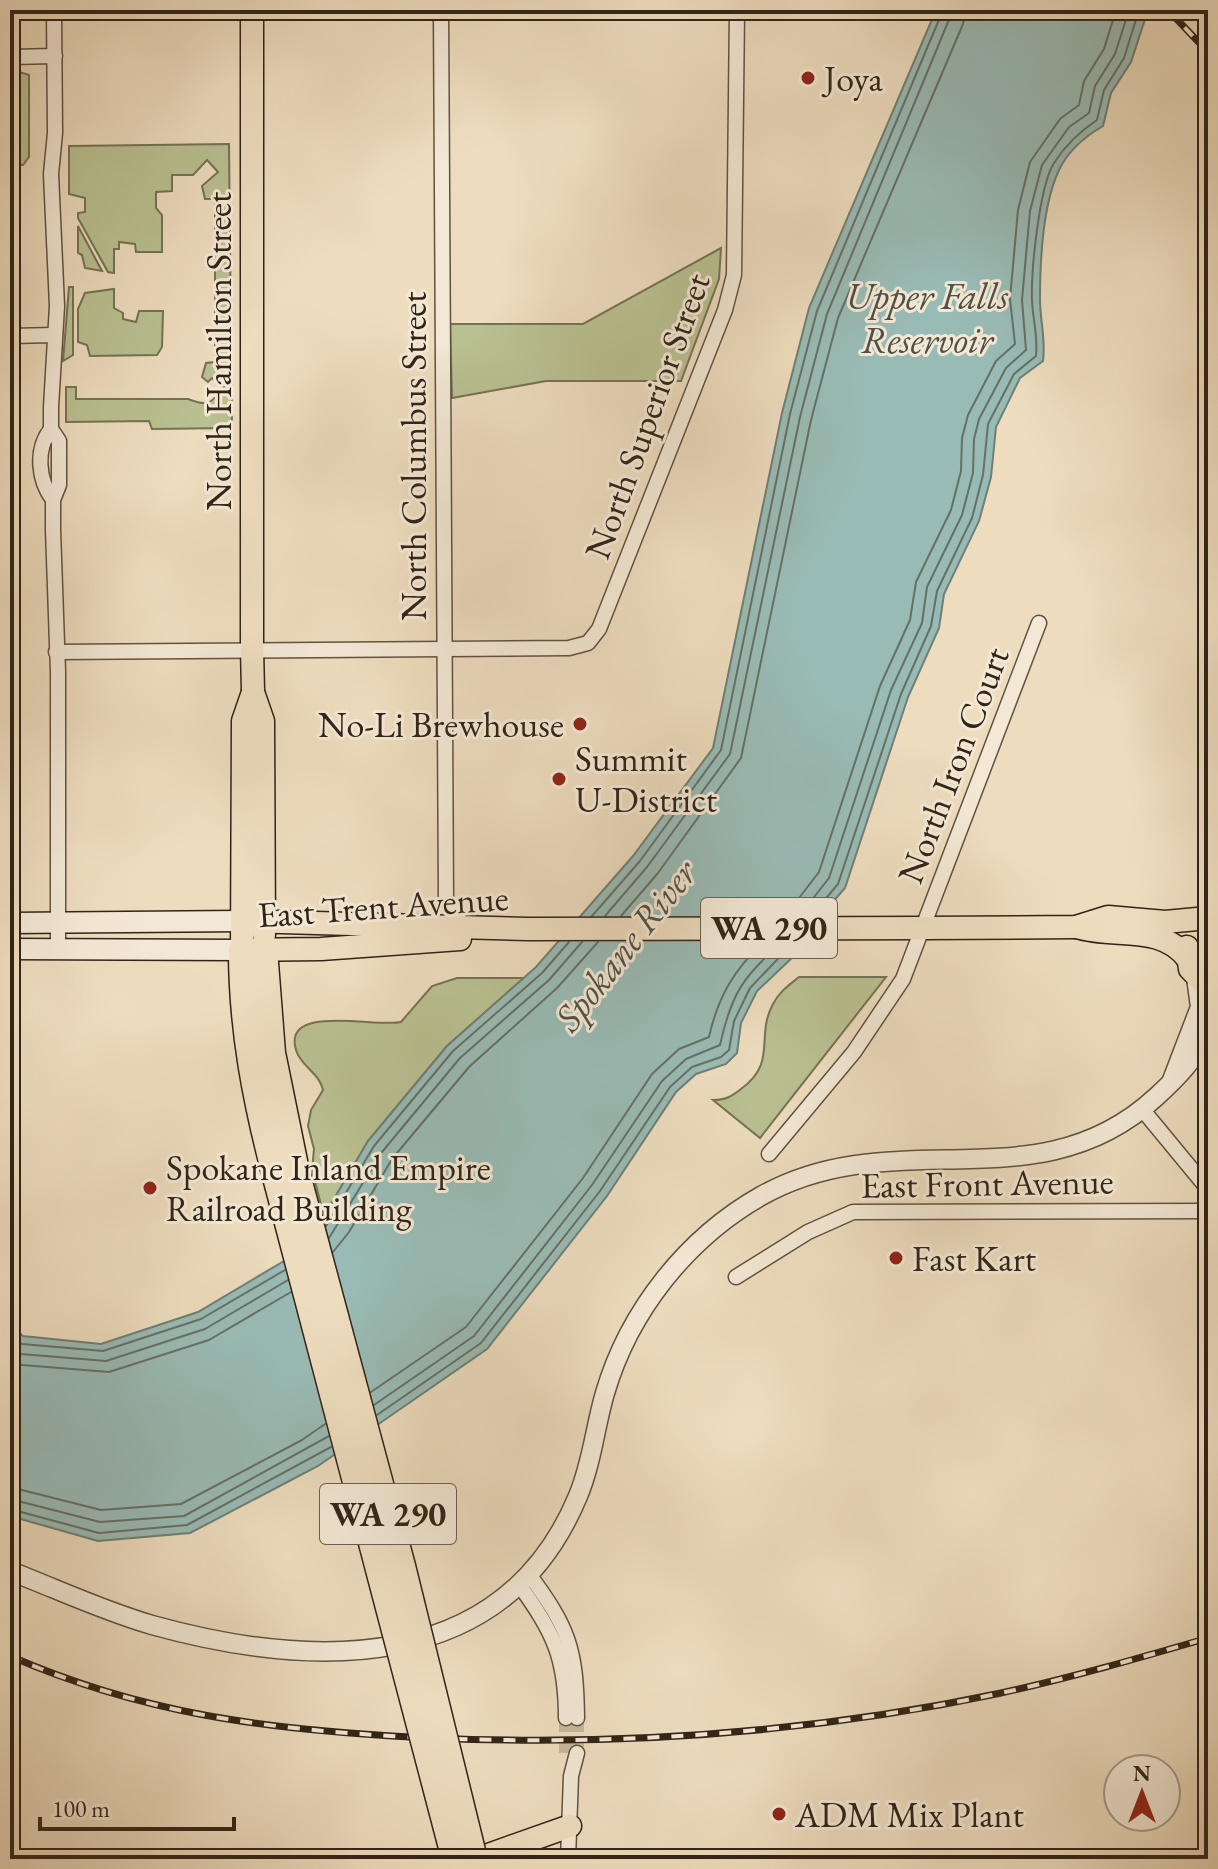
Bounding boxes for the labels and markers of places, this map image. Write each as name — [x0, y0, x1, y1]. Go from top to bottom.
place label: Joya — [821, 55, 883, 102]
marker: Joya — [799, 69, 817, 87]
place label: No-Li Brewhouse — [318, 701, 564, 748]
marker: No-Li Brewhouse — [571, 715, 589, 733]
place label: Summit U-District — [575, 735, 718, 823]
marker: Summit U-District — [550, 770, 568, 788]
place label: Spokane Inland Empire Railroad Building — [166, 1144, 491, 1232]
marker: Spokane Inland Empire Railroad Building — [141, 1179, 159, 1197]
place label: Fast Kart — [912, 1235, 1037, 1282]
marker: Fast Kart — [887, 1249, 905, 1267]
place label: ADM Mix Plant — [794, 1791, 1025, 1838]
marker: ADM Mix Plant — [770, 1805, 788, 1823]

